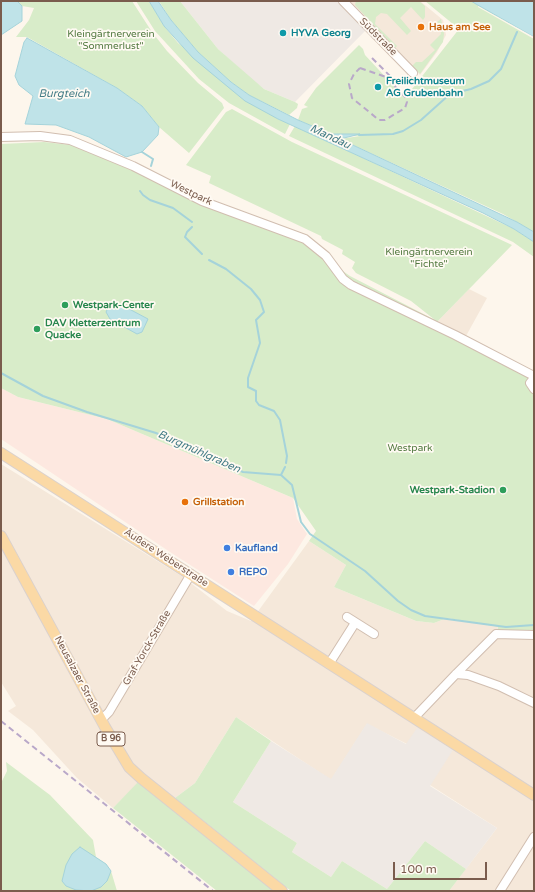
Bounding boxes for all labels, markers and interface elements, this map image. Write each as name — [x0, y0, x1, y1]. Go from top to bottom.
street label: Südstraße — [357, 16, 399, 58]
place label: Haus am See — [429, 21, 490, 33]
marker: Haus am See — [416, 22, 426, 32]
place label: HYVA Georg — [291, 27, 351, 39]
park label: Kleingärtnerverein "Sommerlust" — [67, 28, 155, 52]
marker: HYVA Georg — [278, 28, 288, 38]
place label: Freilichtmuseum AG Grubenbahn — [386, 75, 465, 98]
marker: Freilichtmuseum AG Grubenbahn — [373, 82, 383, 92]
water label: Burgteich — [39, 87, 89, 101]
water label: Mandau — [308, 122, 352, 152]
street label: Westpark — [168, 178, 214, 208]
park label: Kleingärtnerverein "Fichte" — [385, 246, 473, 270]
place label: Westpark-Center — [73, 299, 154, 311]
marker: Westpark-Center — [60, 300, 70, 310]
place label: DAV Kletterzentrum Quacke — [45, 317, 140, 340]
marker: DAV Kletterzentrum Quacke — [32, 324, 42, 334]
water label: Burgmühlgraben — [156, 428, 242, 476]
park label: Westpark — [387, 442, 433, 454]
place label: Westpark-Stadion — [410, 484, 495, 496]
marker: Westpark-Stadion — [498, 485, 508, 495]
place label: Grillstation — [193, 496, 244, 508]
marker: Grillstation — [180, 497, 190, 507]
street label: Äußere Weberstraße — [122, 526, 210, 590]
place label: Kaufland — [235, 542, 278, 554]
marker: Kaufland — [222, 543, 232, 553]
place label: REPO — [239, 566, 267, 578]
marker: REPO — [226, 567, 236, 577]
street label: Graf-Yorck-Straße — [121, 608, 173, 688]
street label: Neusalzaer Straße — [51, 634, 103, 716]
road number: B 96 — [97, 732, 125, 746]
scale bar — [395, 854, 489, 880]
text: 100 m — [400, 862, 437, 876]

